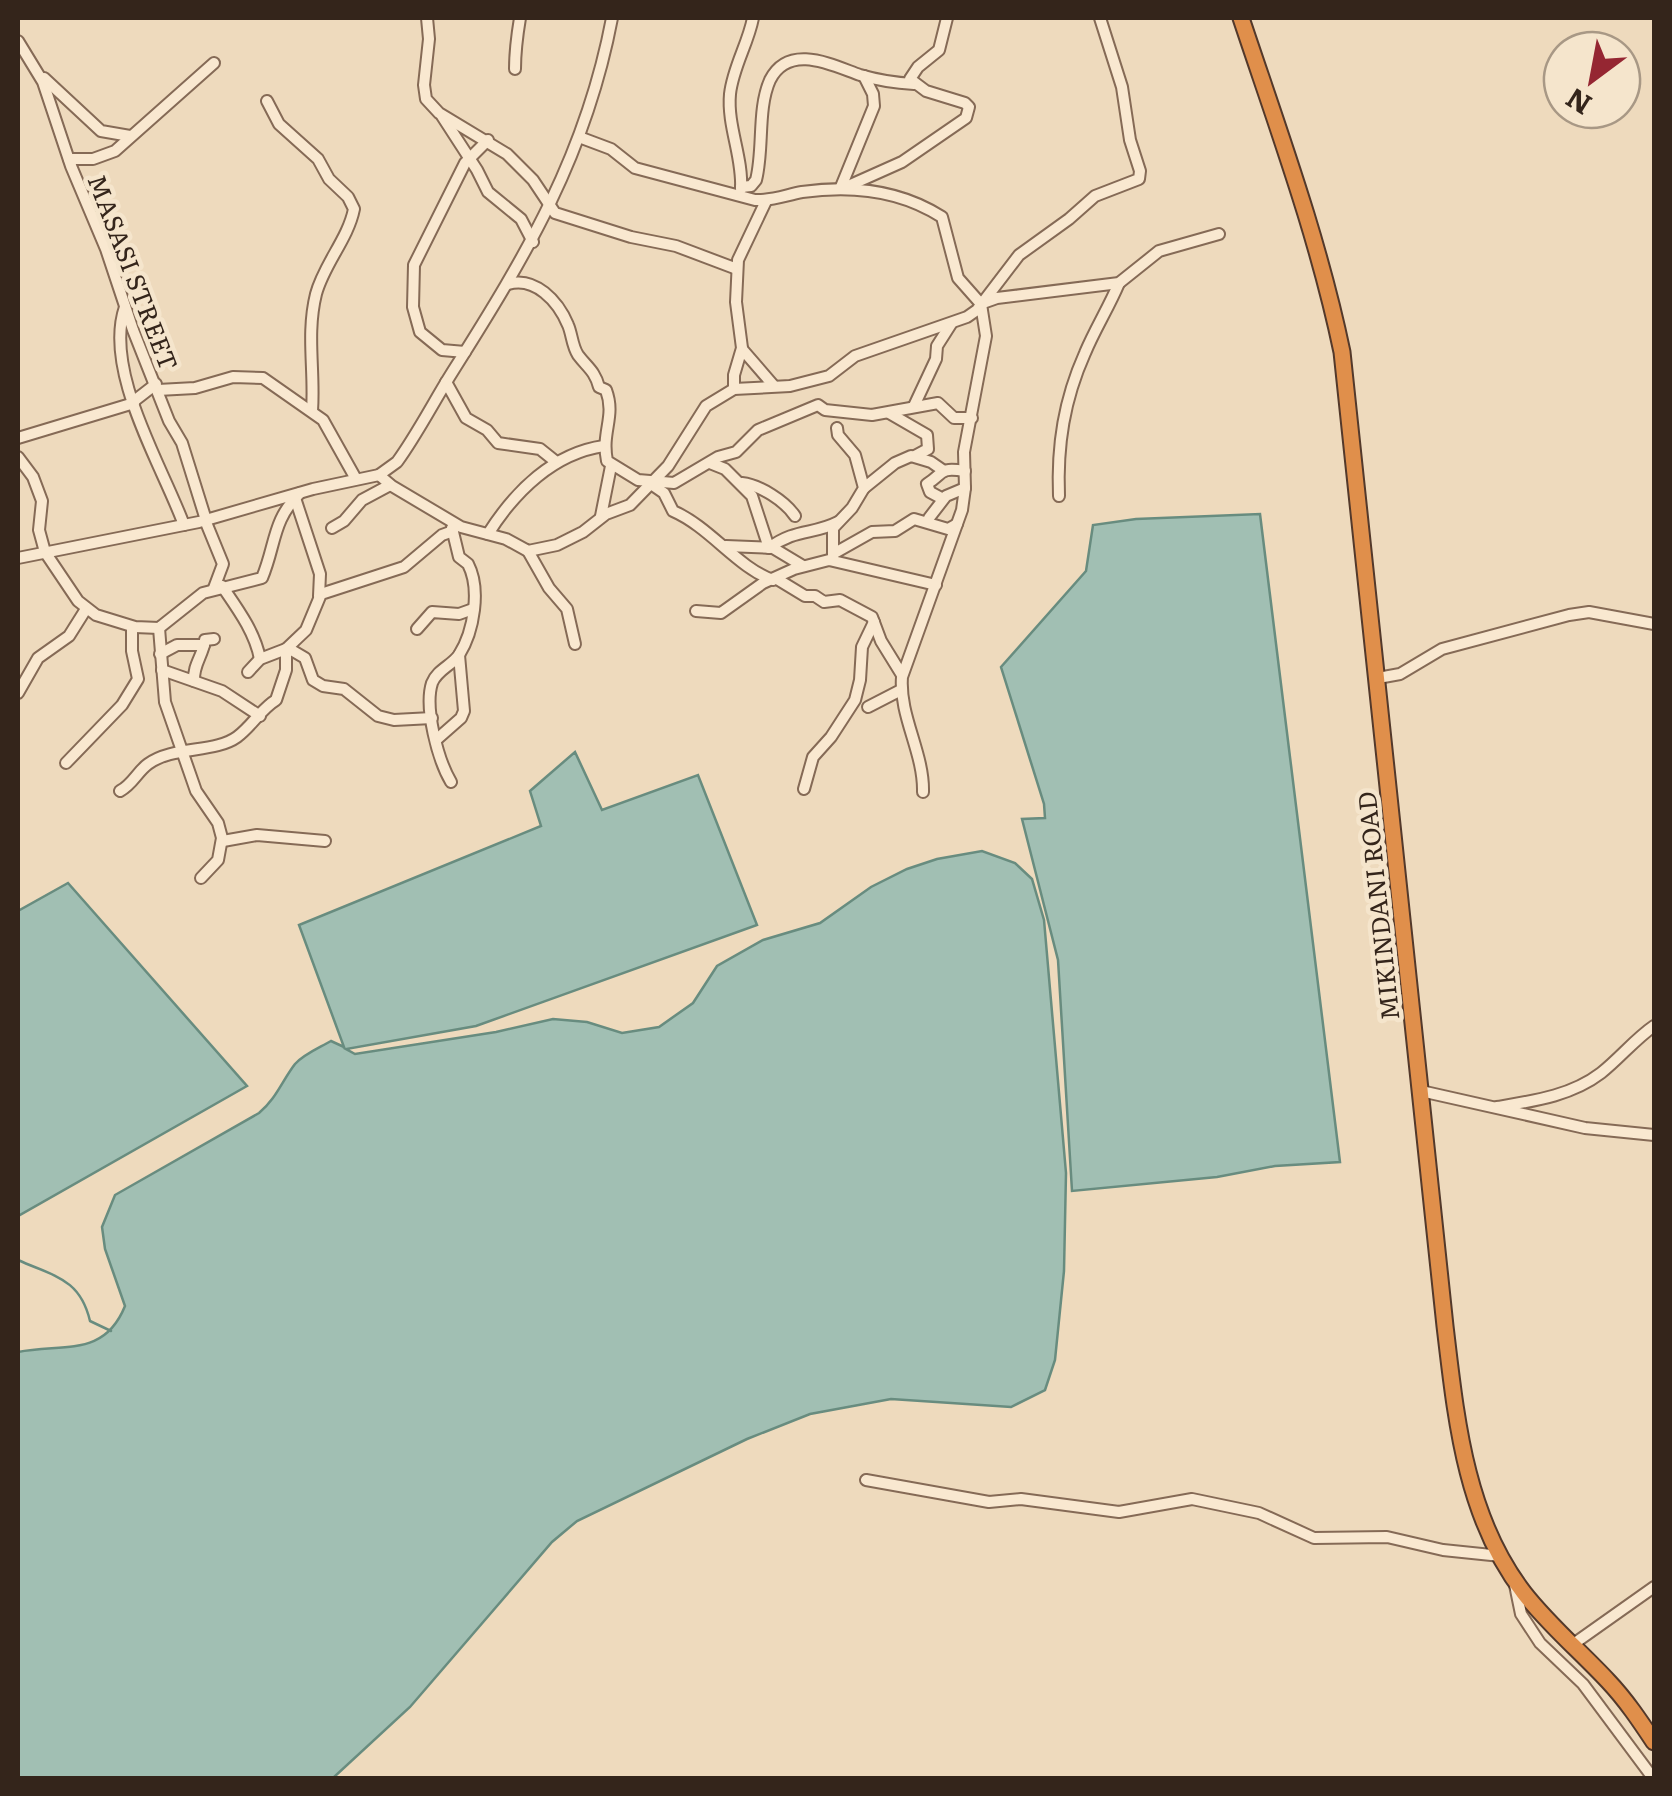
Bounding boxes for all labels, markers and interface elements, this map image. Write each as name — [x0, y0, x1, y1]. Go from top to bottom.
north arrow — [1542, 30, 1642, 130]
text: N — [1557, 79, 1599, 127]
street label: MASASI STREET — [80, 169, 188, 375]
street label: MIKINDANI ROAD — [1347, 790, 1407, 1022]

